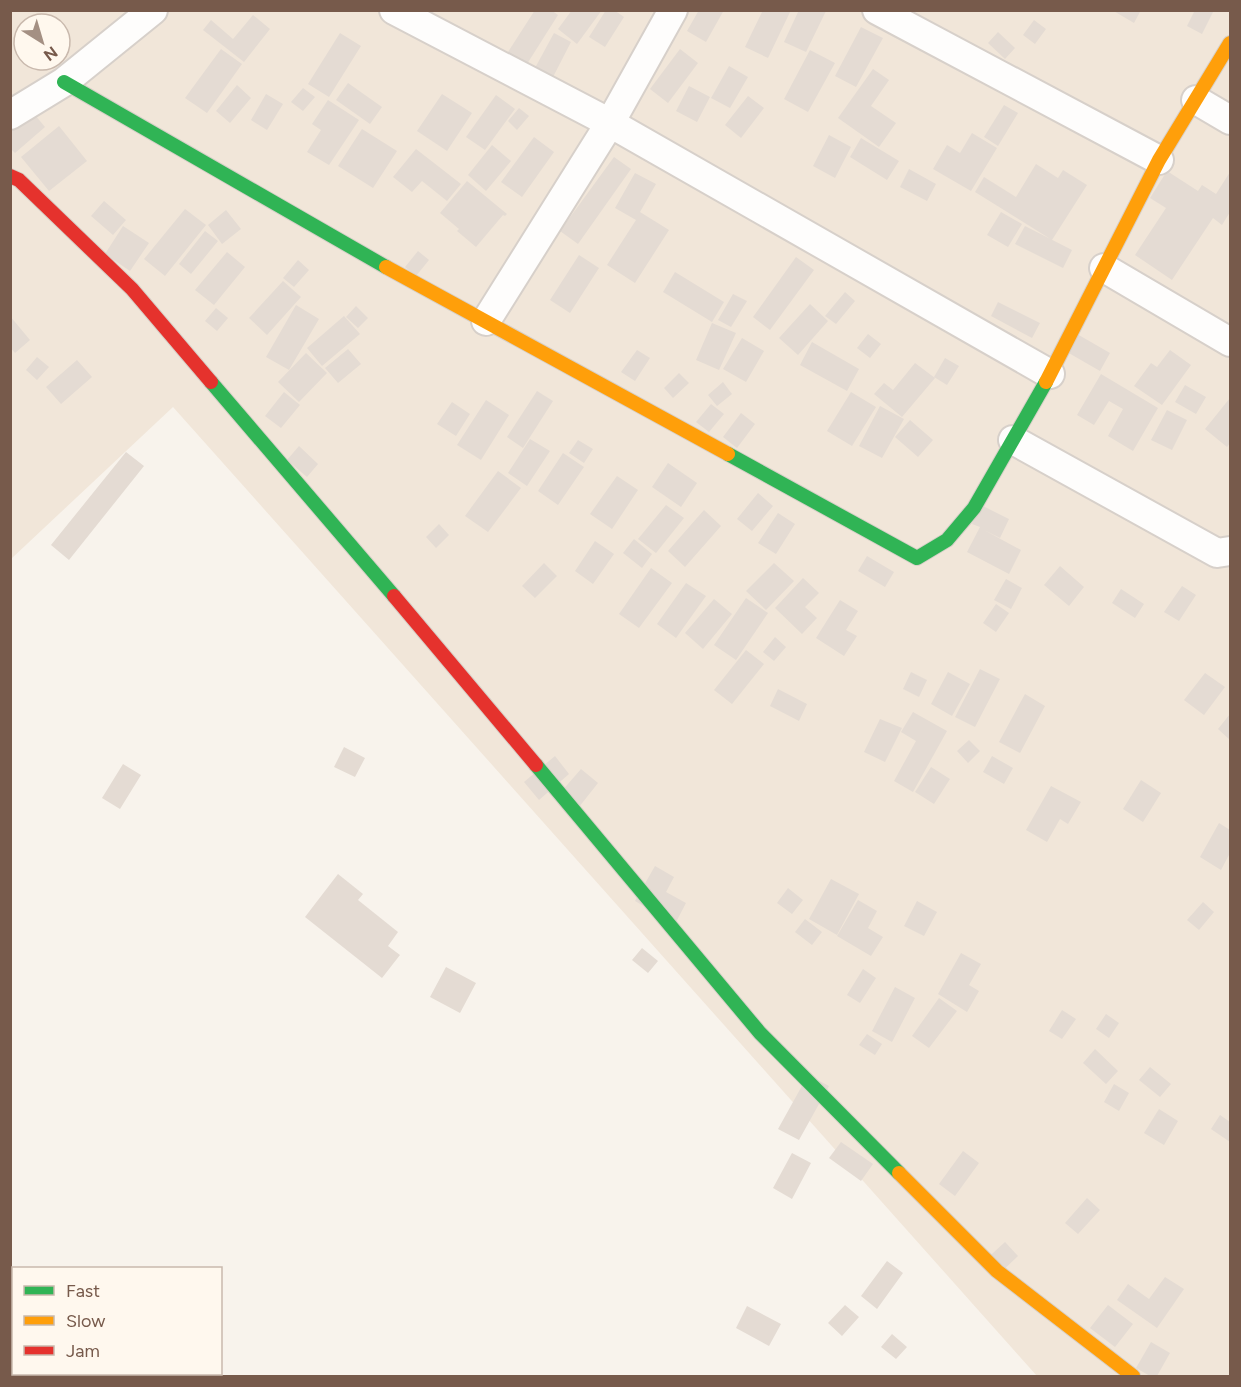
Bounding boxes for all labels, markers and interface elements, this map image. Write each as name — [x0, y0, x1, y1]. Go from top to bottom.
north arrow — [12, 12, 72, 72]
text: N — [40, 42, 61, 65]
legend — [12, 1267, 222, 1375]
text: Fast — [66, 1280, 100, 1302]
text: Slow — [66, 1310, 105, 1332]
text: Jam — [66, 1340, 100, 1362]

